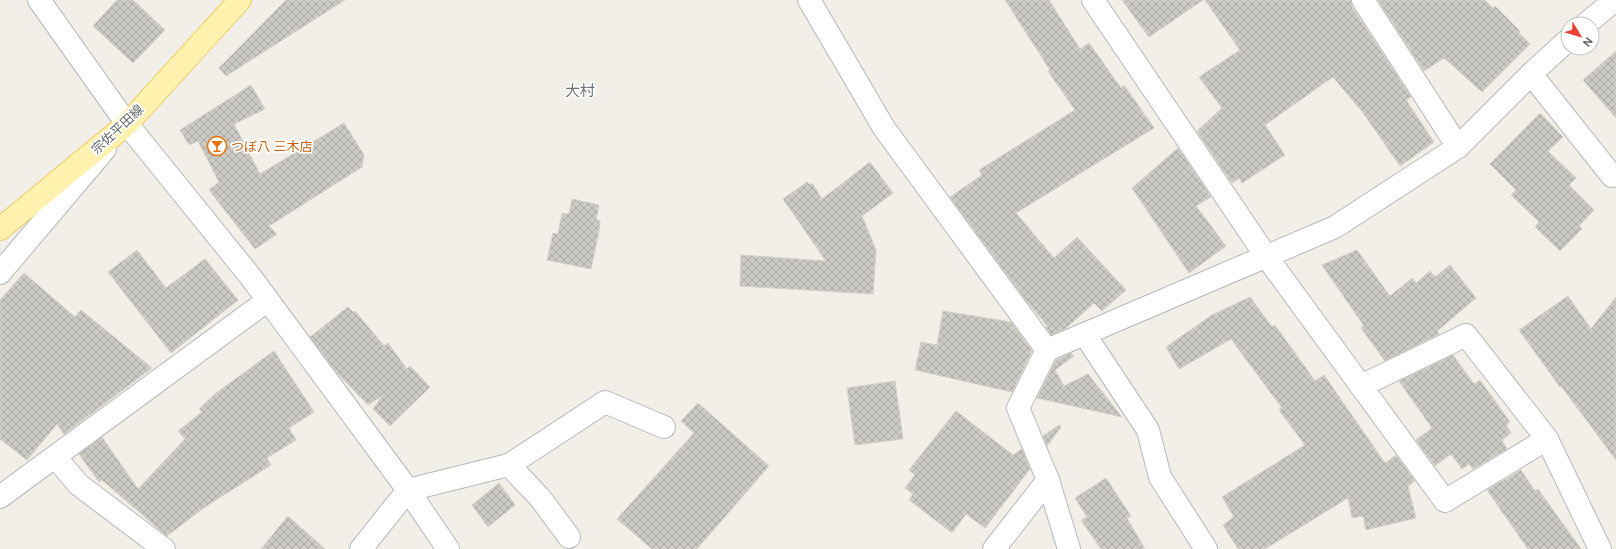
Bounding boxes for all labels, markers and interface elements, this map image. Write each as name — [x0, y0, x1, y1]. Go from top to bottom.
north arrow — [1560, 16, 1600, 56]
text: N — [1580, 35, 1596, 50]
district label: 大村 — [565, 81, 595, 101]
street label: 宗佐平田線 — [88, 101, 147, 158]
bar icon: つぼ八 三木店 — [206, 135, 228, 157]
place label: つぼ八 三木店 — [231, 138, 312, 155]

